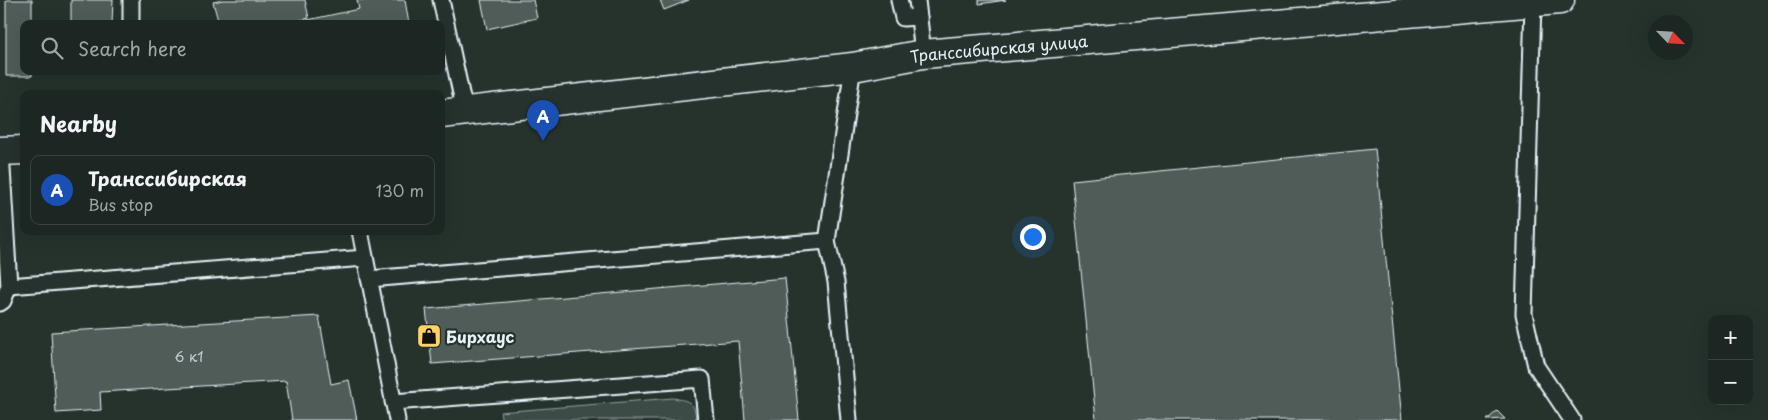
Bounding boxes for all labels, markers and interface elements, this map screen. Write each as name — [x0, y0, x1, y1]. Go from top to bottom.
north arrow — [1648, 15, 1693, 60]
search box — [20, 20, 445, 75]
street label: Транссибирская улица — [908, 28, 1089, 68]
icon: search — [38, 34, 66, 62]
text: Search here — [78, 34, 187, 62]
pin: A — [527, 100, 559, 141]
text: Nearby — [40, 107, 117, 139]
text: Транссибирская — [88, 164, 247, 192]
text: A — [51, 178, 63, 202]
text: 130 m — [376, 178, 424, 202]
text: Bus stop — [88, 192, 153, 216]
your location — [1020, 224, 1046, 250]
map controls — [1708, 315, 1753, 405]
button: + — [1708, 315, 1753, 360]
shop icon: Бирхаус — [416, 323, 442, 349]
place label: Бирхаус — [446, 324, 515, 348]
house number: 6 к1 — [175, 346, 203, 367]
button: − — [1708, 360, 1753, 405]

